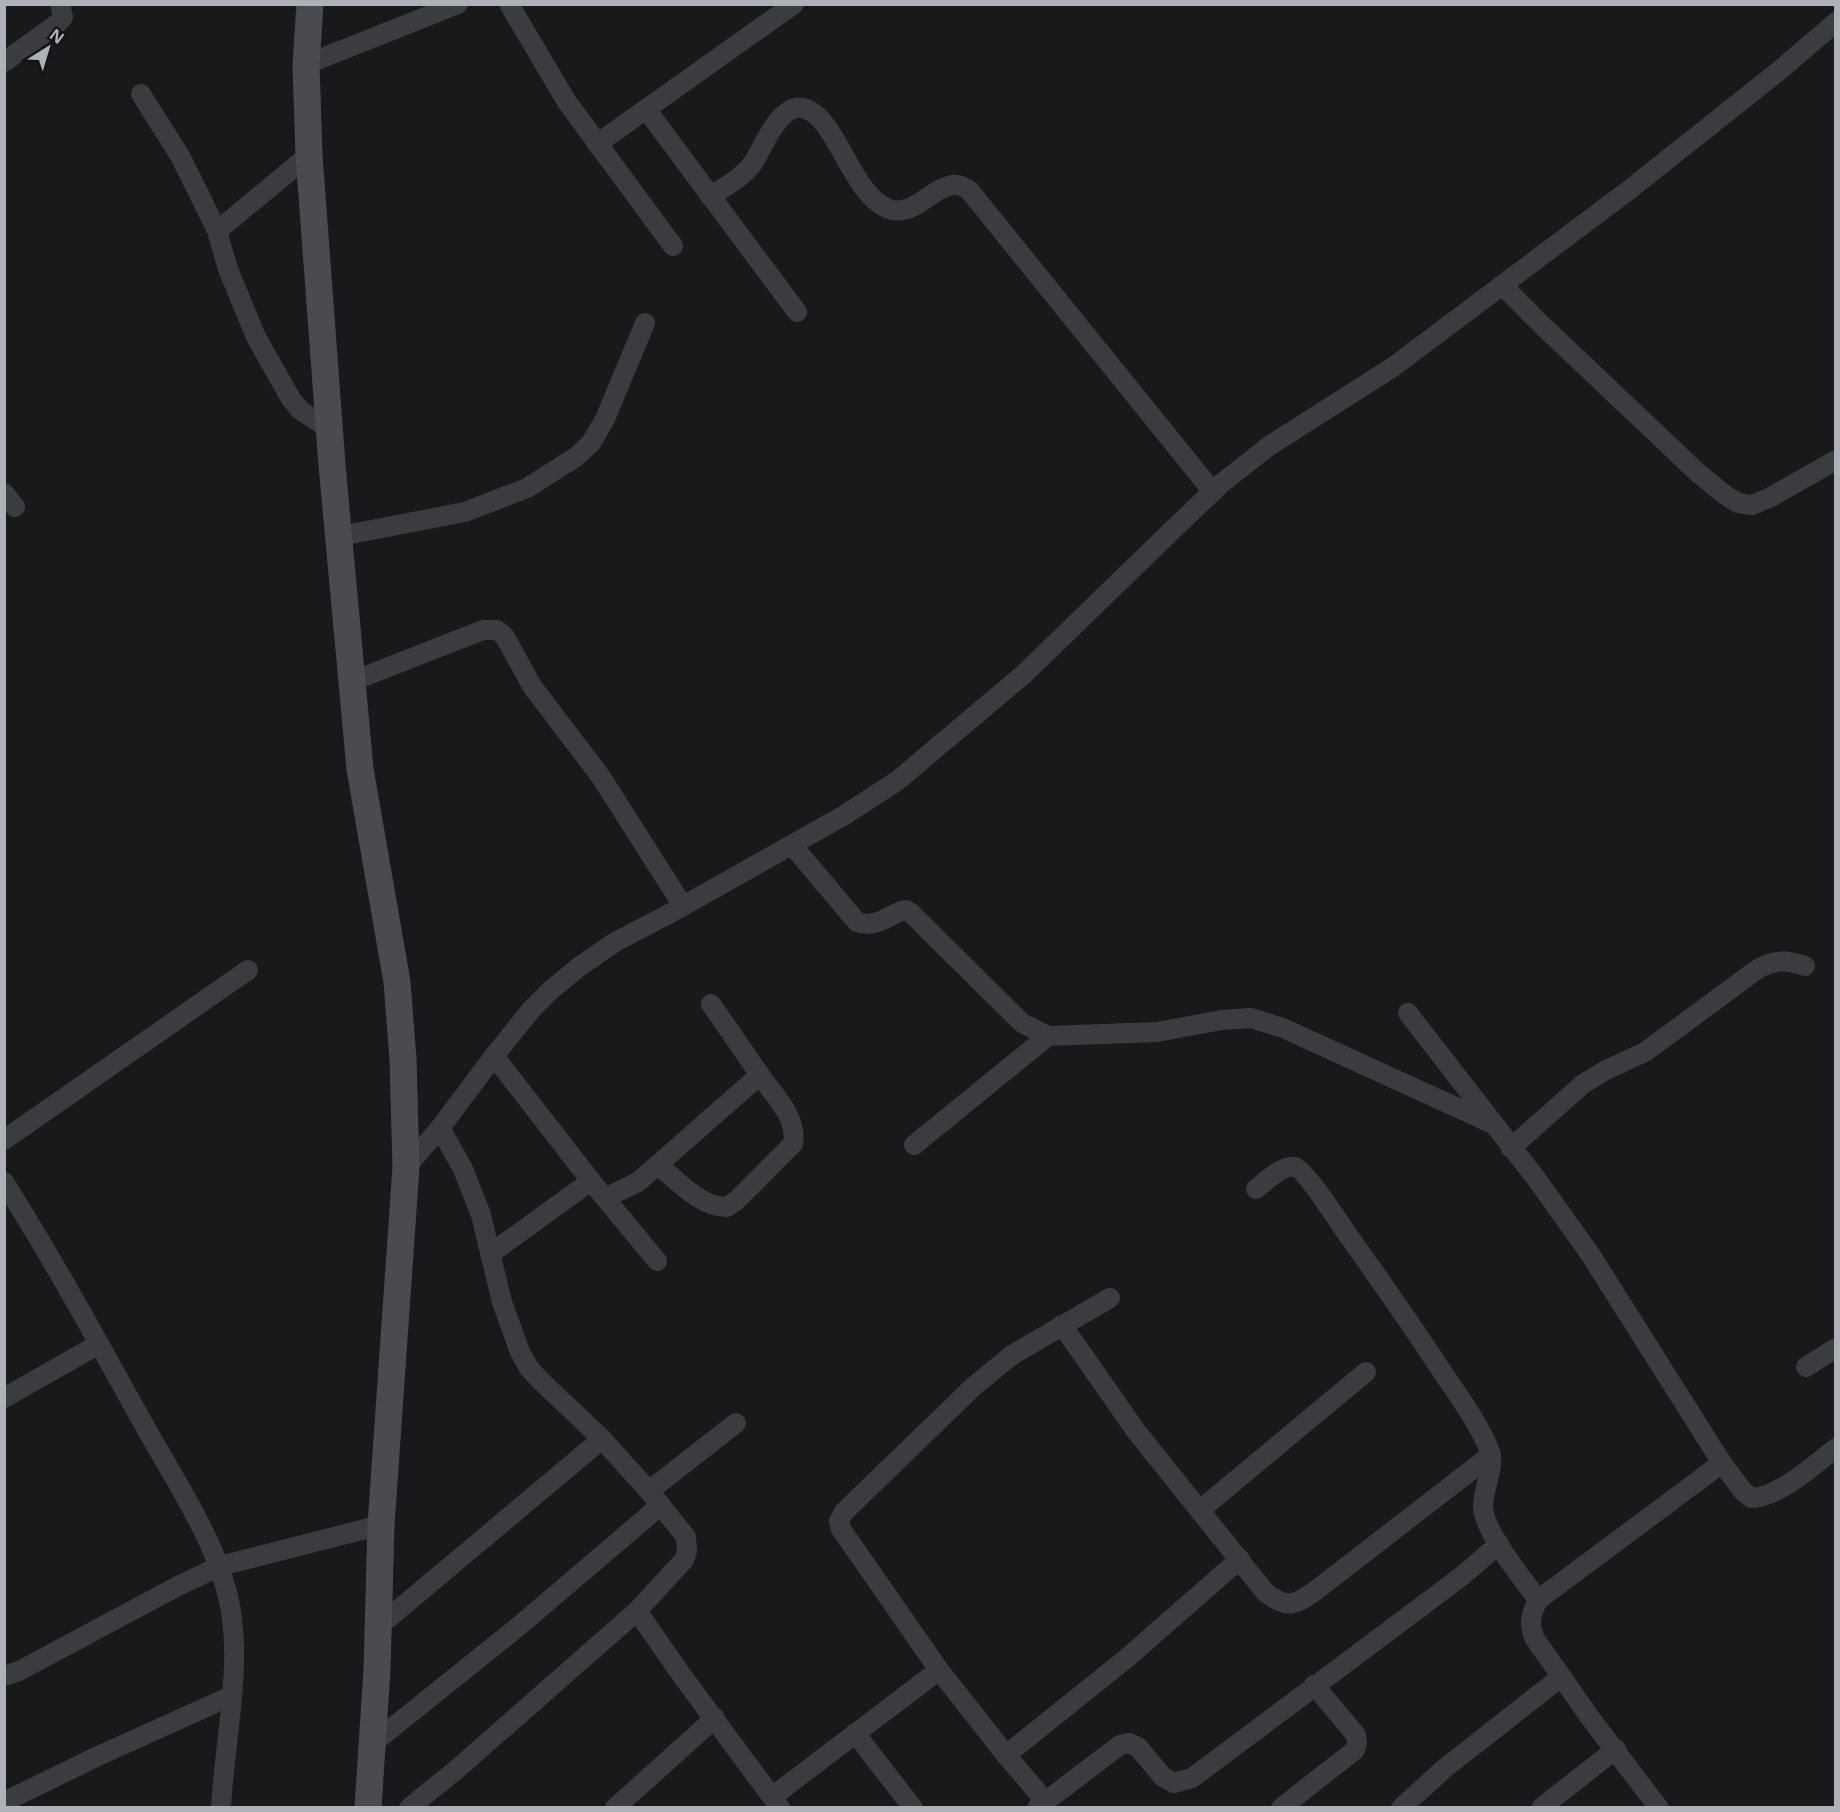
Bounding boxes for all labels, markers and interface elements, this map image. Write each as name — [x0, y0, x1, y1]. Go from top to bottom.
north arrow — [18, 18, 78, 78]
text: N — [45, 23, 69, 49]

